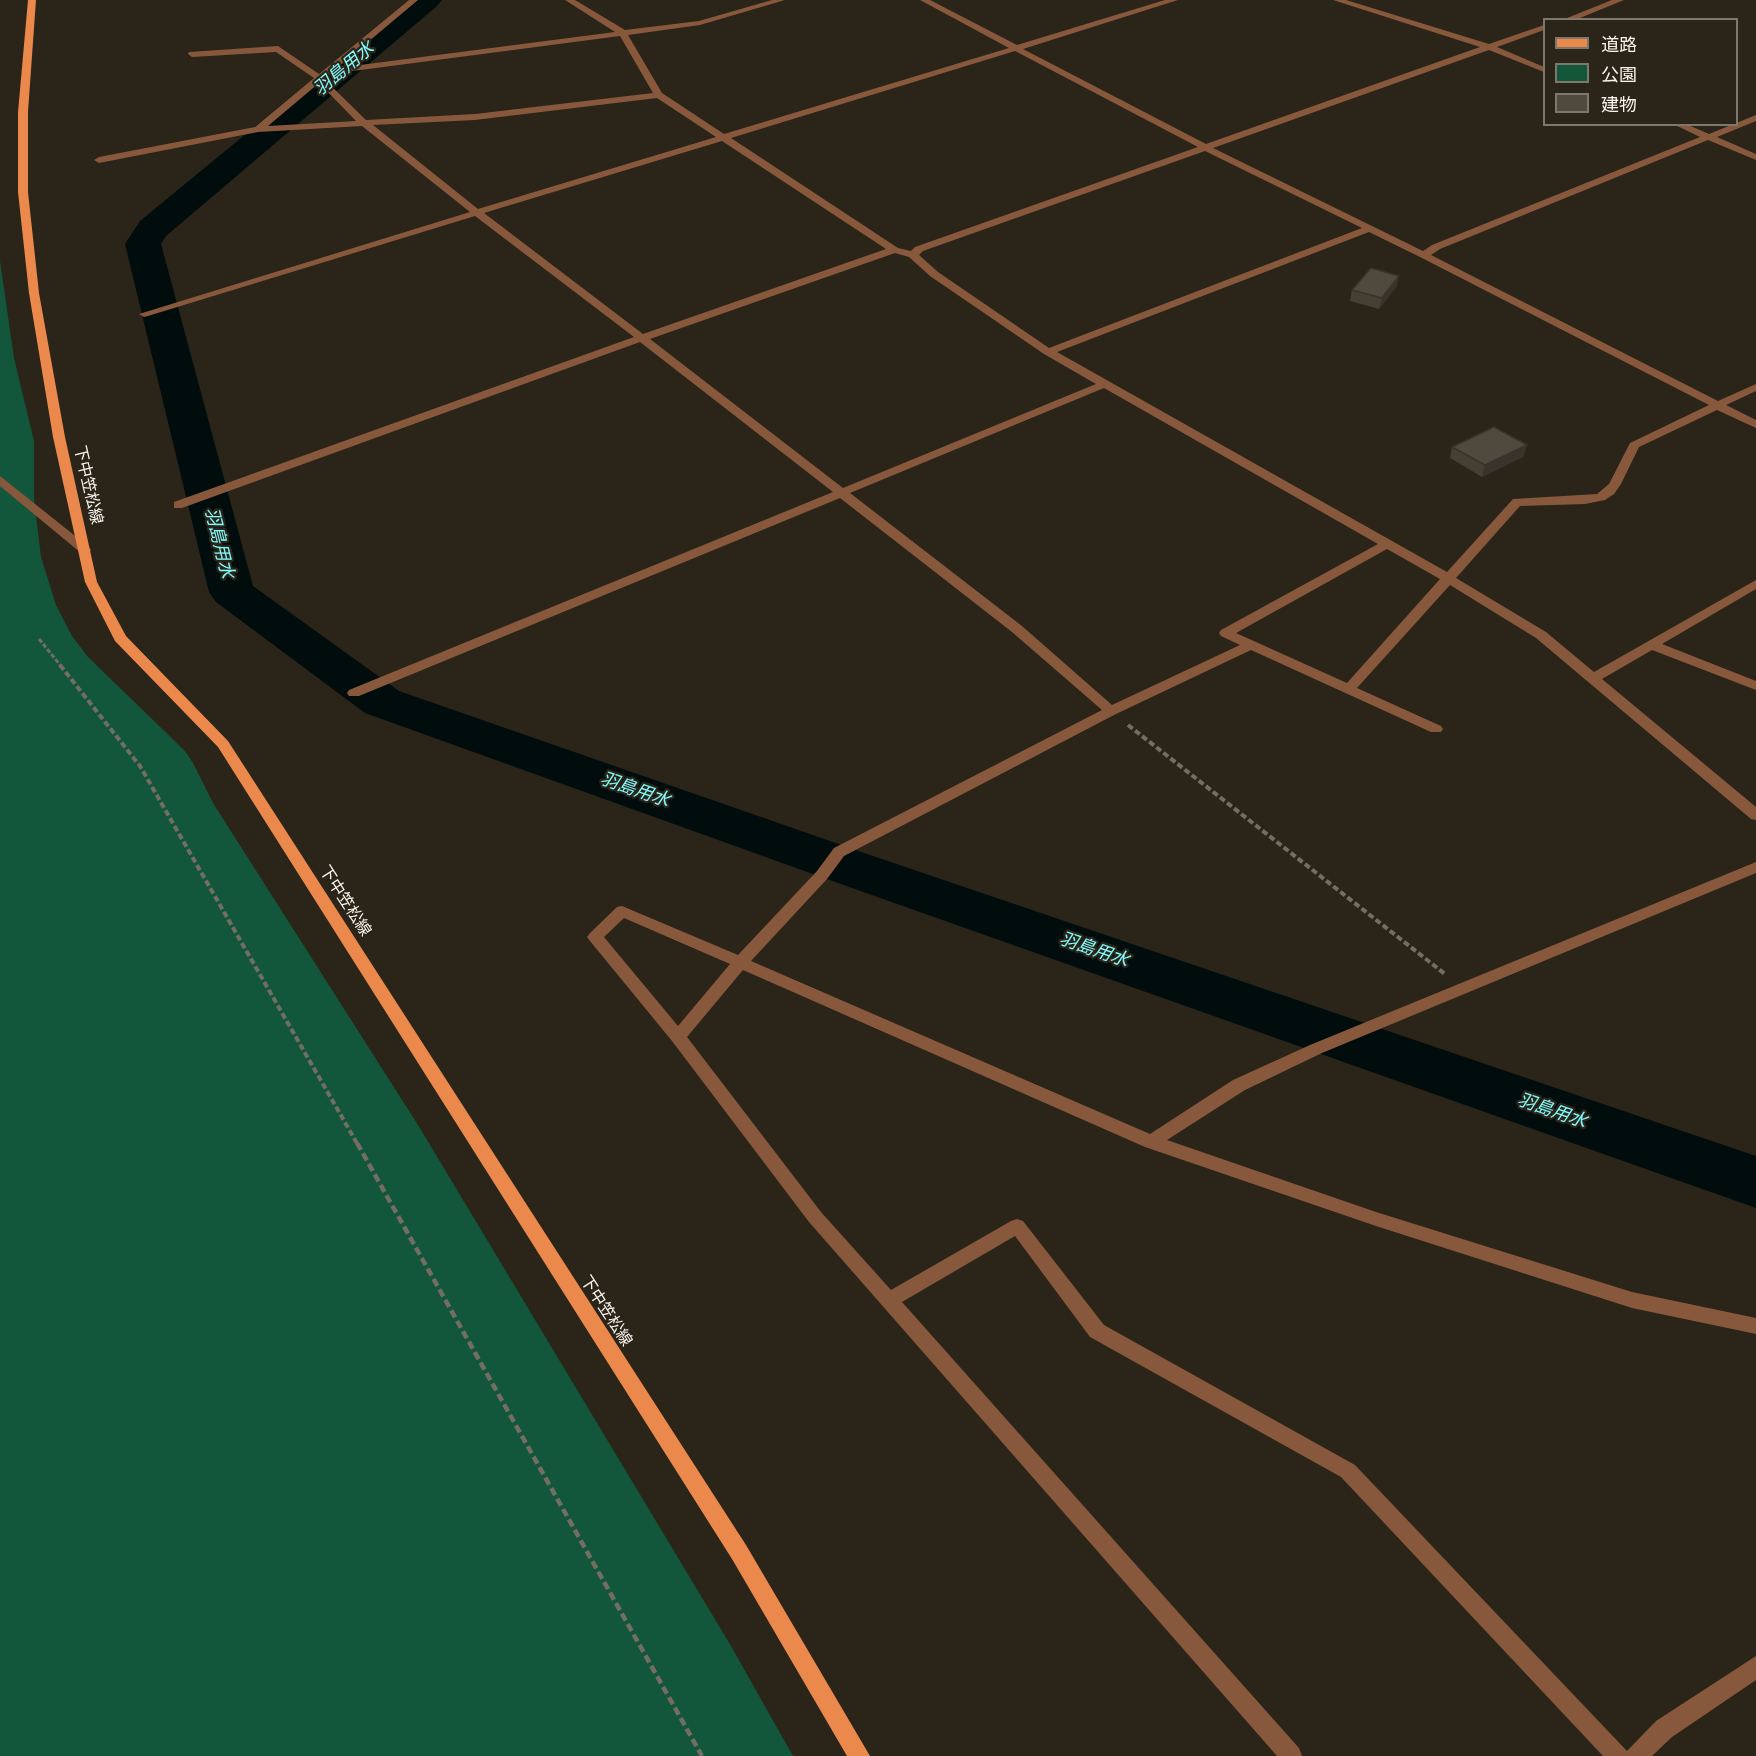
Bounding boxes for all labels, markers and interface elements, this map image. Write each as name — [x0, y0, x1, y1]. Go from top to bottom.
legend — [1543, 18, 1738, 126]
text: 道路 — [1601, 34, 1637, 56]
water label: 羽島用水 — [309, 38, 379, 100]
text: 公園 — [1601, 64, 1637, 86]
text: 建物 — [1601, 94, 1637, 116]
street label: 下中笠松線 — [70, 444, 106, 526]
water label: 羽島用水 — [200, 505, 238, 581]
water label: 羽島用水 — [597, 768, 673, 812]
street label: 下中笠松線 — [315, 862, 375, 940]
water label: 羽島用水 — [1056, 928, 1132, 972]
water label: 羽島用水 — [1514, 1089, 1590, 1133]
street label: 下中笠松線 — [576, 1272, 636, 1350]

